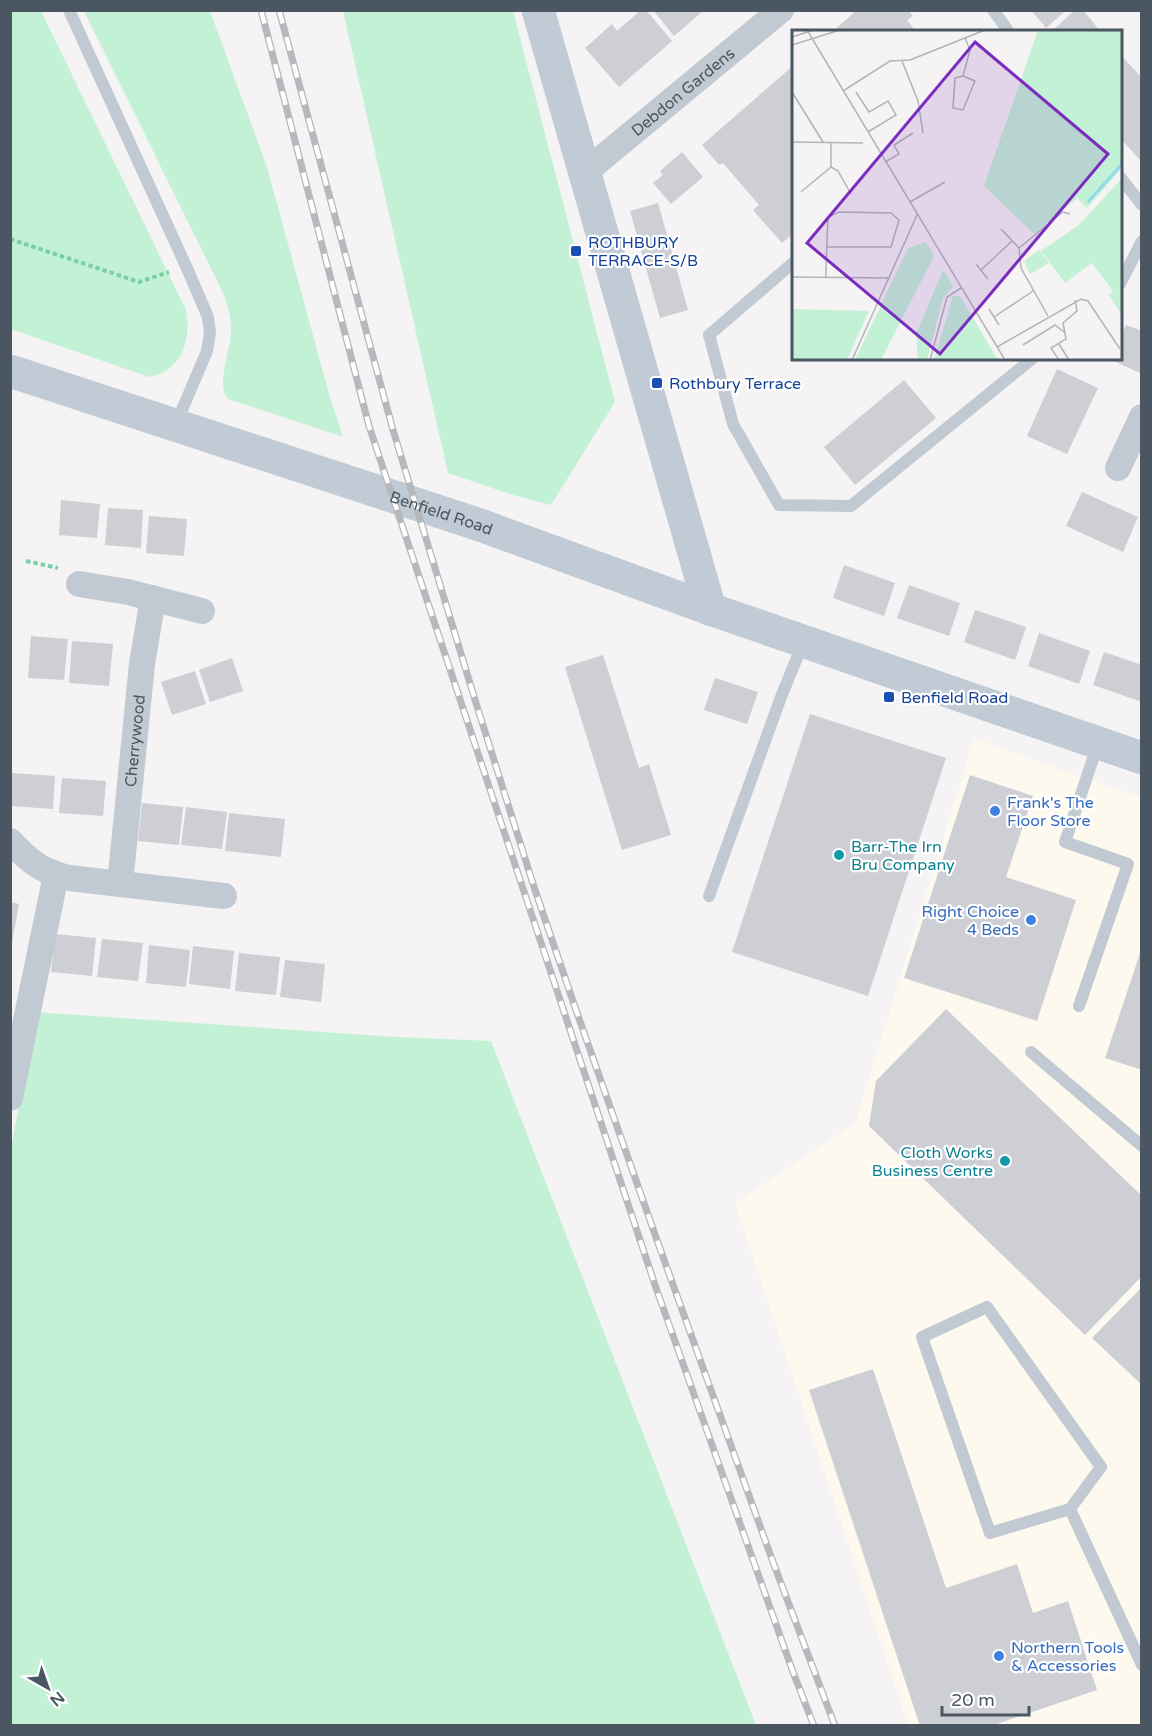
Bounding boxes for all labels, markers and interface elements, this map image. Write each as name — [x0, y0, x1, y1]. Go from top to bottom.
inset map — [792, 30, 1122, 360]
street label: Debdon Gardens — [627, 44, 739, 141]
place label: ROTHBURY TERRACE-S/B — [588, 233, 698, 271]
marker: ROTHBURY TERRACE-S/B — [569, 244, 583, 258]
place label: Rothbury Terrace — [669, 374, 801, 394]
marker: Rothbury Terrace — [650, 376, 664, 390]
street label: Benfield Road — [387, 487, 495, 540]
place label: Benfield Road — [901, 688, 1008, 708]
marker: Benfield Road — [882, 690, 896, 704]
street label: Cherrywood — [121, 694, 150, 788]
place label: Frank's The Floor Store — [1007, 793, 1094, 831]
marker: Frank's The Floor Store — [988, 804, 1002, 818]
place label: Barr-The Irn Bru Company — [851, 837, 955, 875]
marker: Barr-The Irn Bru Company — [832, 848, 846, 862]
place label: Right Choice 4 Beds — [922, 902, 1019, 940]
marker: Right Choice 4 Beds — [1024, 913, 1038, 927]
place label: Cloth Works Business Centre — [872, 1143, 993, 1181]
marker: Cloth Works Business Centre — [998, 1154, 1012, 1168]
place label: Northern Tools & Accessories — [1011, 1638, 1124, 1676]
marker: Northern Tools & Accessories — [992, 1649, 1006, 1663]
north arrow — [18, 1658, 78, 1718]
scale bar — [942, 1679, 1029, 1717]
text: N — [46, 1687, 68, 1711]
text: 20 m — [951, 1689, 995, 1711]

